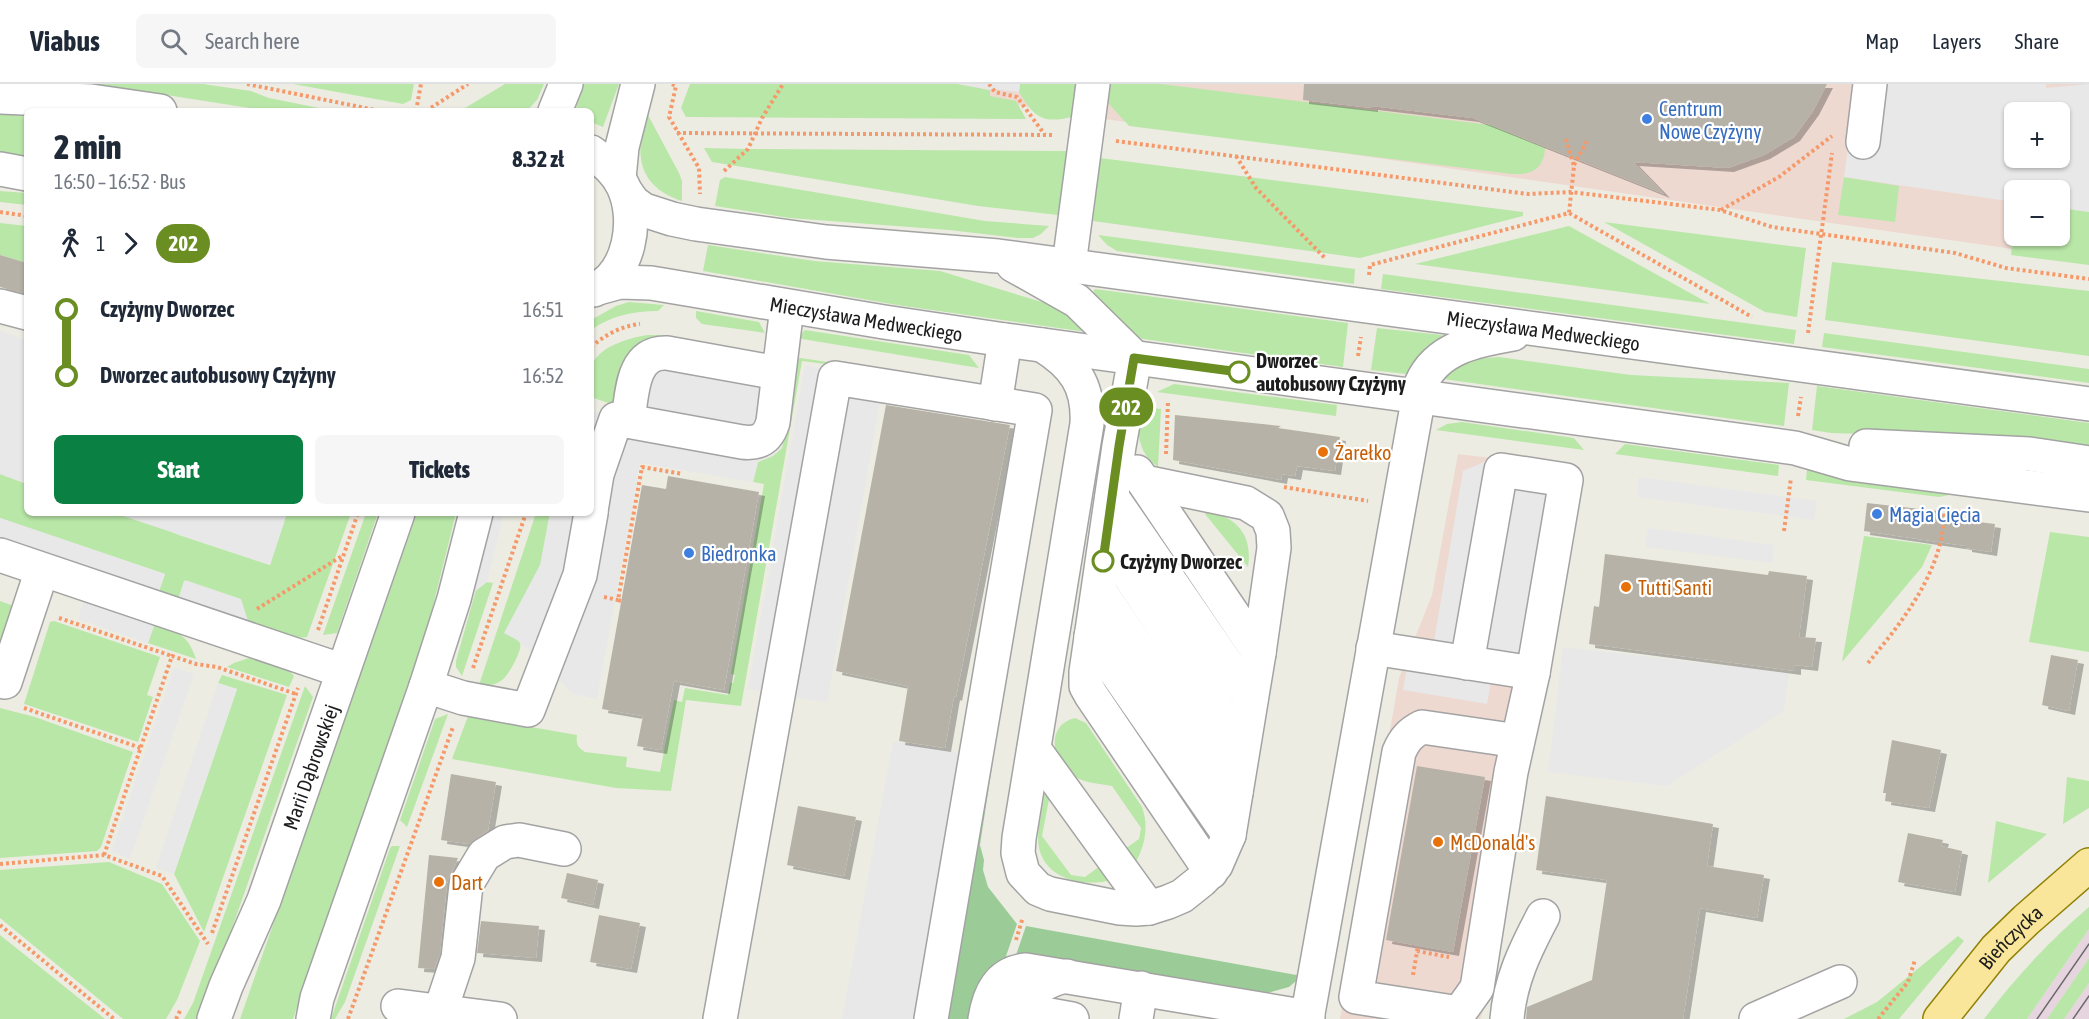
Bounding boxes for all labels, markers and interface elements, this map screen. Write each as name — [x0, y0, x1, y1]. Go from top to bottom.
search box — [136, 14, 556, 68]
text: Viabus — [30, 25, 100, 57]
icon: search — [157, 25, 190, 58]
text: Search here — [205, 28, 300, 54]
text: Map — [1865, 29, 1899, 53]
text: Layers — [1932, 29, 1982, 53]
text: Share — [2015, 29, 2059, 53]
place label: Centrum Nowe Czyżyny — [1659, 97, 1761, 143]
map controls — [2004, 102, 2070, 246]
button: + — [2004, 102, 2070, 168]
marker: Centrum Nowe Czyżyny — [1640, 112, 1654, 126]
text: 2 min — [54, 128, 121, 166]
text: 8.32 zł — [512, 146, 564, 172]
text: 16:50 – 16:52 · Bus — [54, 170, 186, 193]
button: − — [2004, 180, 2070, 246]
icon: walk — [54, 227, 87, 260]
icon: forward — [114, 227, 147, 260]
text: 202 — [168, 231, 198, 255]
text: 1 — [96, 232, 105, 255]
street label: Mieczysława Medweckiego — [768, 292, 964, 345]
text: Czyżyny Dworzec — [100, 296, 234, 322]
text: 16:51 — [523, 298, 564, 321]
street label: Mieczysława Medweckiego — [1445, 306, 1642, 354]
place label: Dworzec autobusowy Czyżyny — [1256, 349, 1407, 395]
marker: Dworzec autobusowy Czyżyny — [1228, 361, 1250, 383]
text: Dworzec autobusowy Czyżyny — [100, 362, 336, 388]
text: 16:52 — [523, 364, 564, 387]
line badge: 202 — [1092, 388, 1160, 426]
text: 202 — [1111, 395, 1141, 419]
button: Start — [54, 435, 303, 504]
button: Tickets — [315, 435, 564, 504]
place label: Żarełko — [1335, 441, 1391, 464]
marker: Żarełko — [1316, 445, 1330, 459]
place label: Magia Cięcia — [1889, 503, 1981, 526]
marker: Magia Cięcia — [1870, 507, 1884, 521]
place label: Biedronka — [701, 542, 777, 565]
marker: Biedronka — [682, 546, 696, 560]
marker: Czyżyny Dworzec — [1092, 550, 1114, 572]
place label: Czyżyny Dworzec — [1120, 550, 1243, 573]
place label: Tutti Santi — [1638, 576, 1712, 599]
marker: Tutti Santi — [1619, 580, 1633, 594]
street label: Marii Dąbrowskiej — [278, 701, 342, 833]
place label: McDonald's — [1450, 831, 1535, 854]
marker: McDonald's — [1431, 835, 1445, 849]
place label: Dart — [451, 871, 483, 894]
marker: Dart — [432, 875, 446, 889]
street label: Bieńczycka — [1973, 900, 2046, 974]

